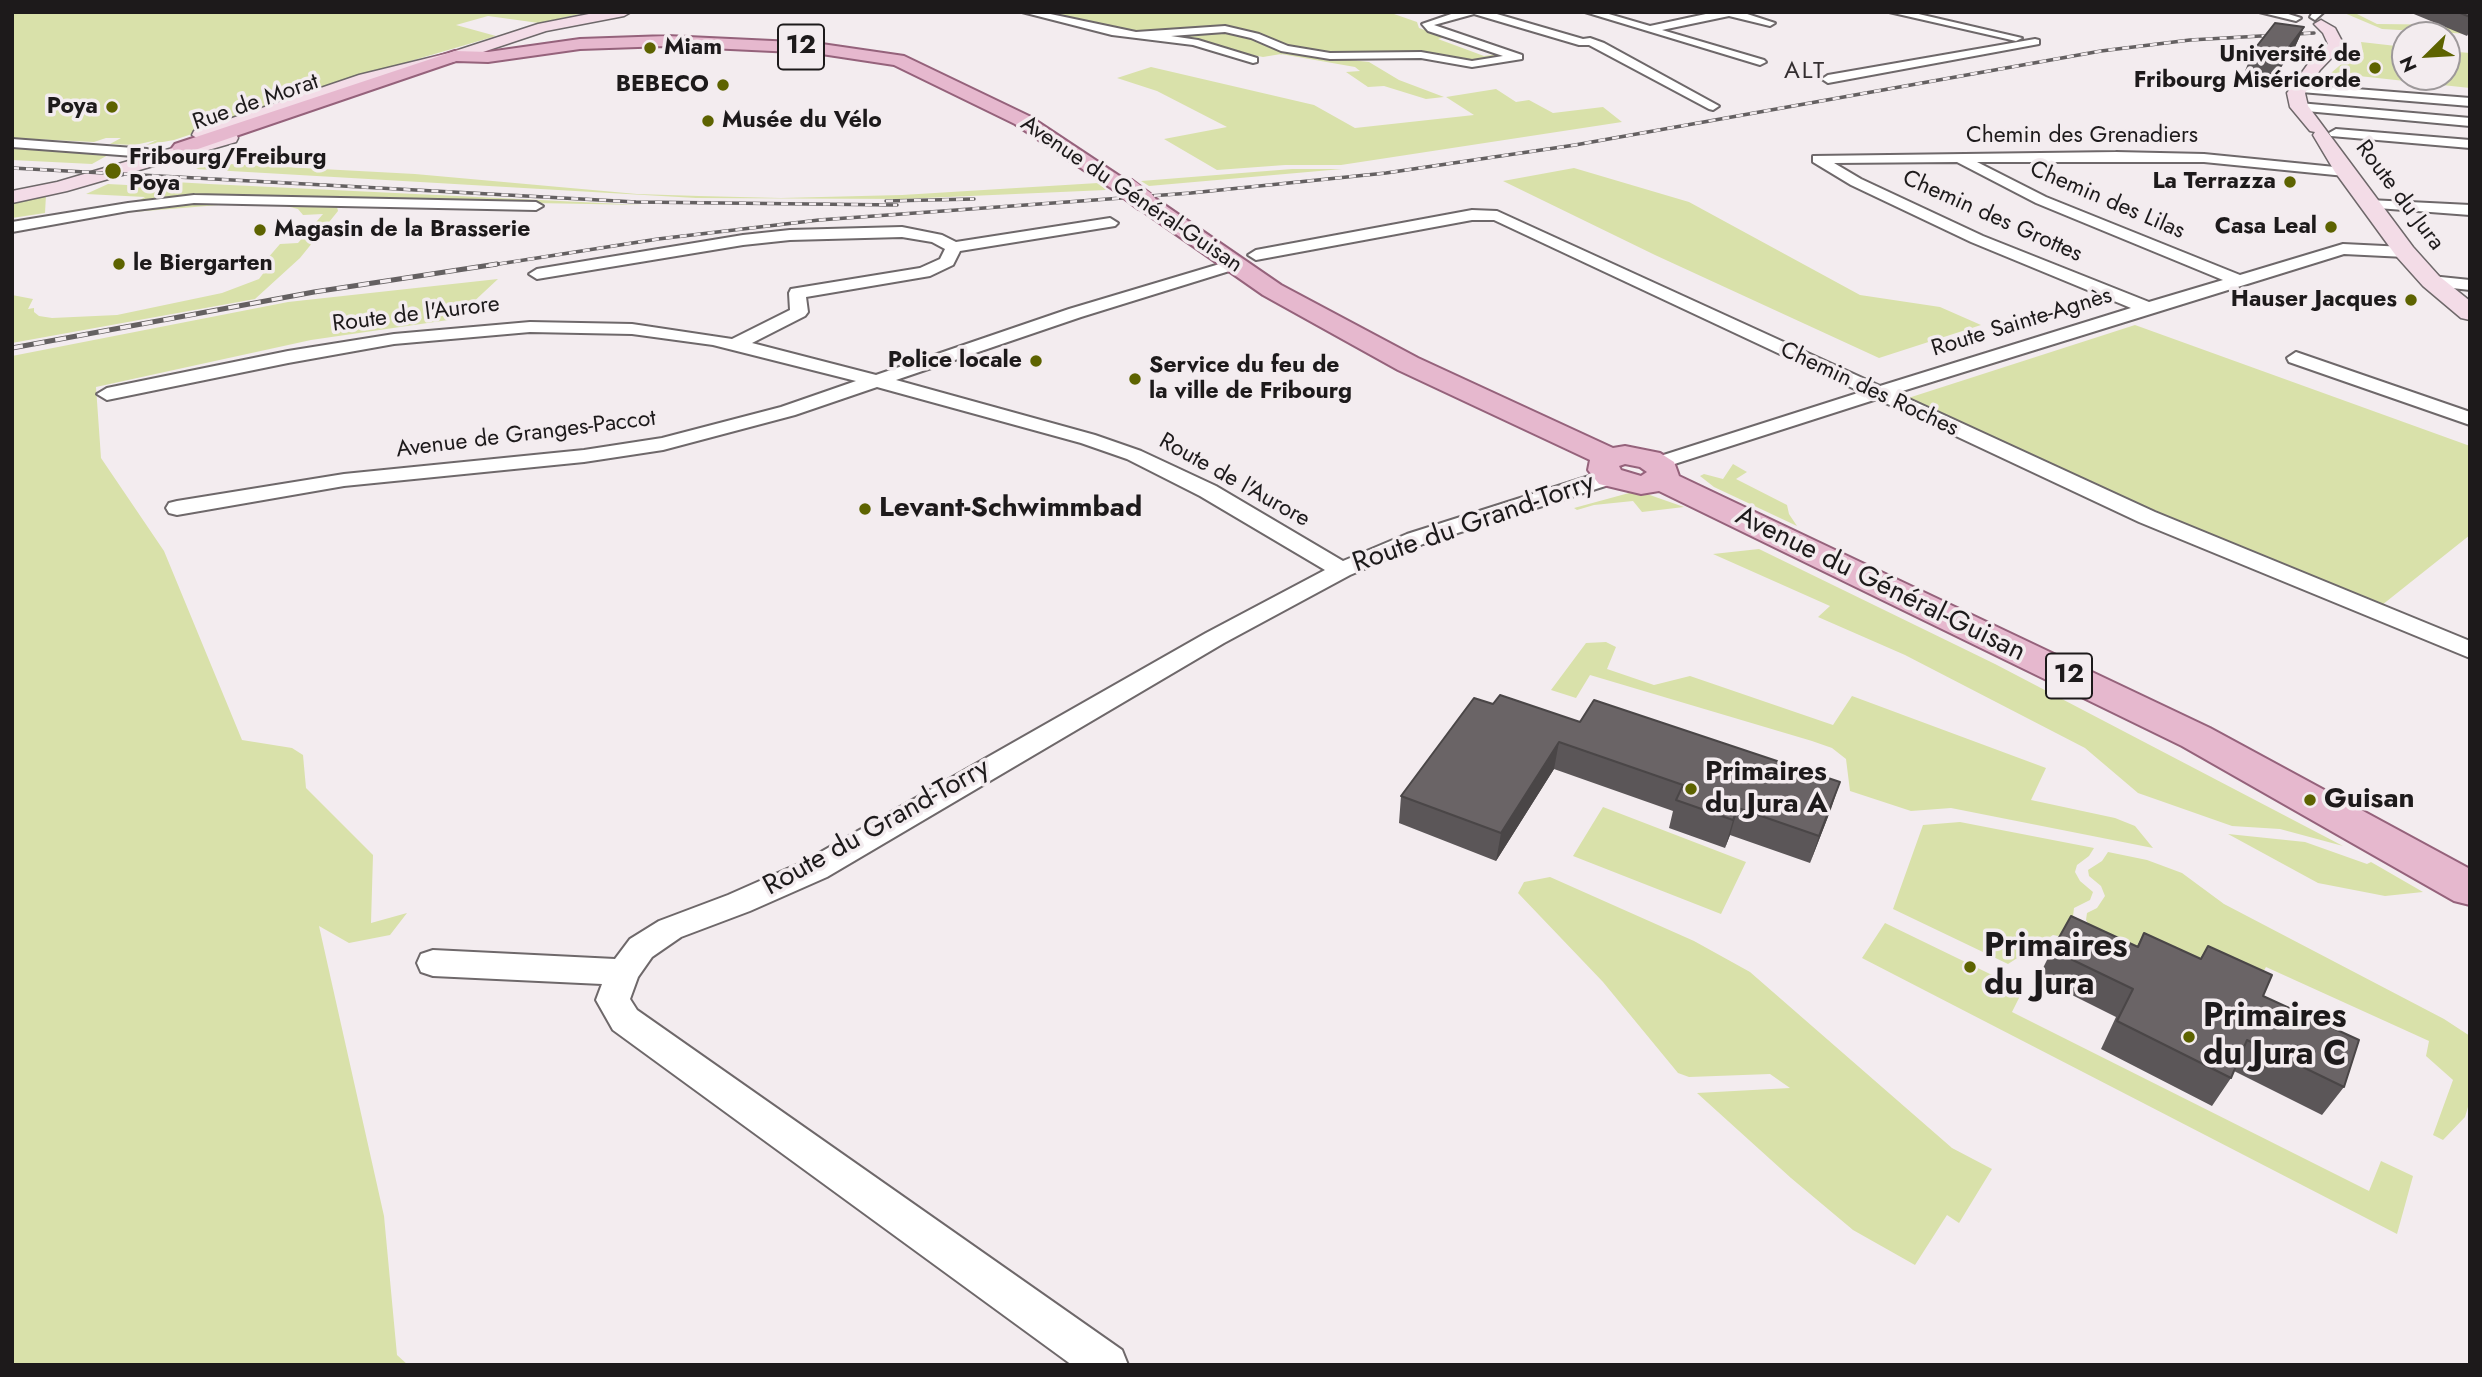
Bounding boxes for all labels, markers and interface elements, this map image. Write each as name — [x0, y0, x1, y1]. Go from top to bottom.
north arrow — [2391, 21, 2461, 91]
road number: 12 — [778, 24, 824, 70]
place label: Miam — [664, 34, 722, 62]
marker: Miam — [642, 40, 658, 56]
place label: Université de Fribourg Miséricorde — [2134, 41, 2361, 95]
text: N — [2393, 52, 2424, 76]
district label: ALT — [1784, 58, 1826, 86]
marker: Université de Fribourg Miséricorde — [2367, 60, 2383, 76]
street label: Rue de Morat — [189, 69, 323, 137]
place label: BEBECO — [616, 71, 709, 99]
marker: BEBECO — [715, 77, 731, 93]
place label: Poya — [47, 93, 98, 121]
marker: Poya — [104, 99, 120, 115]
place label: Musée du Vélo — [722, 107, 882, 135]
street label: Avenue du Général-Guisan — [1015, 110, 1247, 280]
marker: Musée du Vélo — [700, 113, 716, 129]
street label: Chemin des Grenadiers — [1966, 122, 2198, 150]
street label: Route du Jura — [2349, 136, 2449, 256]
place label: Fribourg/Freiburg Poya — [129, 144, 327, 198]
street label: Chemin des Lilas — [2025, 156, 2189, 246]
marker: Fribourg/Freiburg Poya — [103, 161, 123, 181]
street label: Chemin des Grottes — [1898, 165, 2086, 269]
place label: La Terrazza — [2152, 168, 2276, 196]
marker: La Terrazza — [2282, 174, 2298, 190]
place label: Casa Leal — [2215, 213, 2317, 241]
place label: Magasin de la Brasserie — [274, 216, 530, 244]
marker: Casa Leal — [2323, 219, 2339, 235]
marker: Magasin de la Brasserie — [252, 222, 268, 238]
place label: le Biergarten — [133, 250, 273, 278]
marker: le Biergarten — [111, 256, 127, 272]
street label: Route Sainte-Agnès — [1928, 282, 2116, 364]
place label: Hauser Jacques — [2231, 286, 2397, 314]
street label: Route de l'Aurore — [331, 291, 501, 339]
marker: Hauser Jacques — [2403, 292, 2419, 308]
street label: Chemin des Roches — [1776, 337, 1962, 443]
place label: Police locale — [888, 347, 1022, 375]
place label: Service du feu de la ville de Fribourg — [1149, 352, 1352, 406]
marker: Police locale — [1028, 353, 1044, 369]
marker: Service du feu de la ville de Fribourg — [1127, 371, 1143, 387]
street label: Avenue de Granges-Paccot — [395, 405, 657, 465]
street label: Route de l'Aurore — [1154, 428, 1314, 534]
street label: Route du Grand-Torry — [1349, 467, 1599, 581]
place label: Levant-Schwimmbad — [879, 492, 1142, 526]
street label: Avenue du Général-Guisan — [1730, 500, 2030, 670]
marker: Levant-Schwimmbad — [857, 501, 873, 517]
road number: 12 — [2046, 654, 2092, 698]
street label: Route du Grand-Torry — [758, 752, 996, 904]
place label: Primaires du Jura A — [1705, 756, 1828, 822]
marker: Primaires du Jura A — [1683, 781, 1699, 797]
place label: Guisan — [2324, 783, 2415, 817]
marker: Guisan — [2302, 792, 2318, 808]
place label: Primaires du Jura — [1984, 928, 2128, 1006]
marker: Primaires du Jura — [1962, 959, 1978, 975]
place label: Primaires du Jura C — [2203, 998, 2347, 1076]
marker: Primaires du Jura C — [2181, 1029, 2197, 1045]

